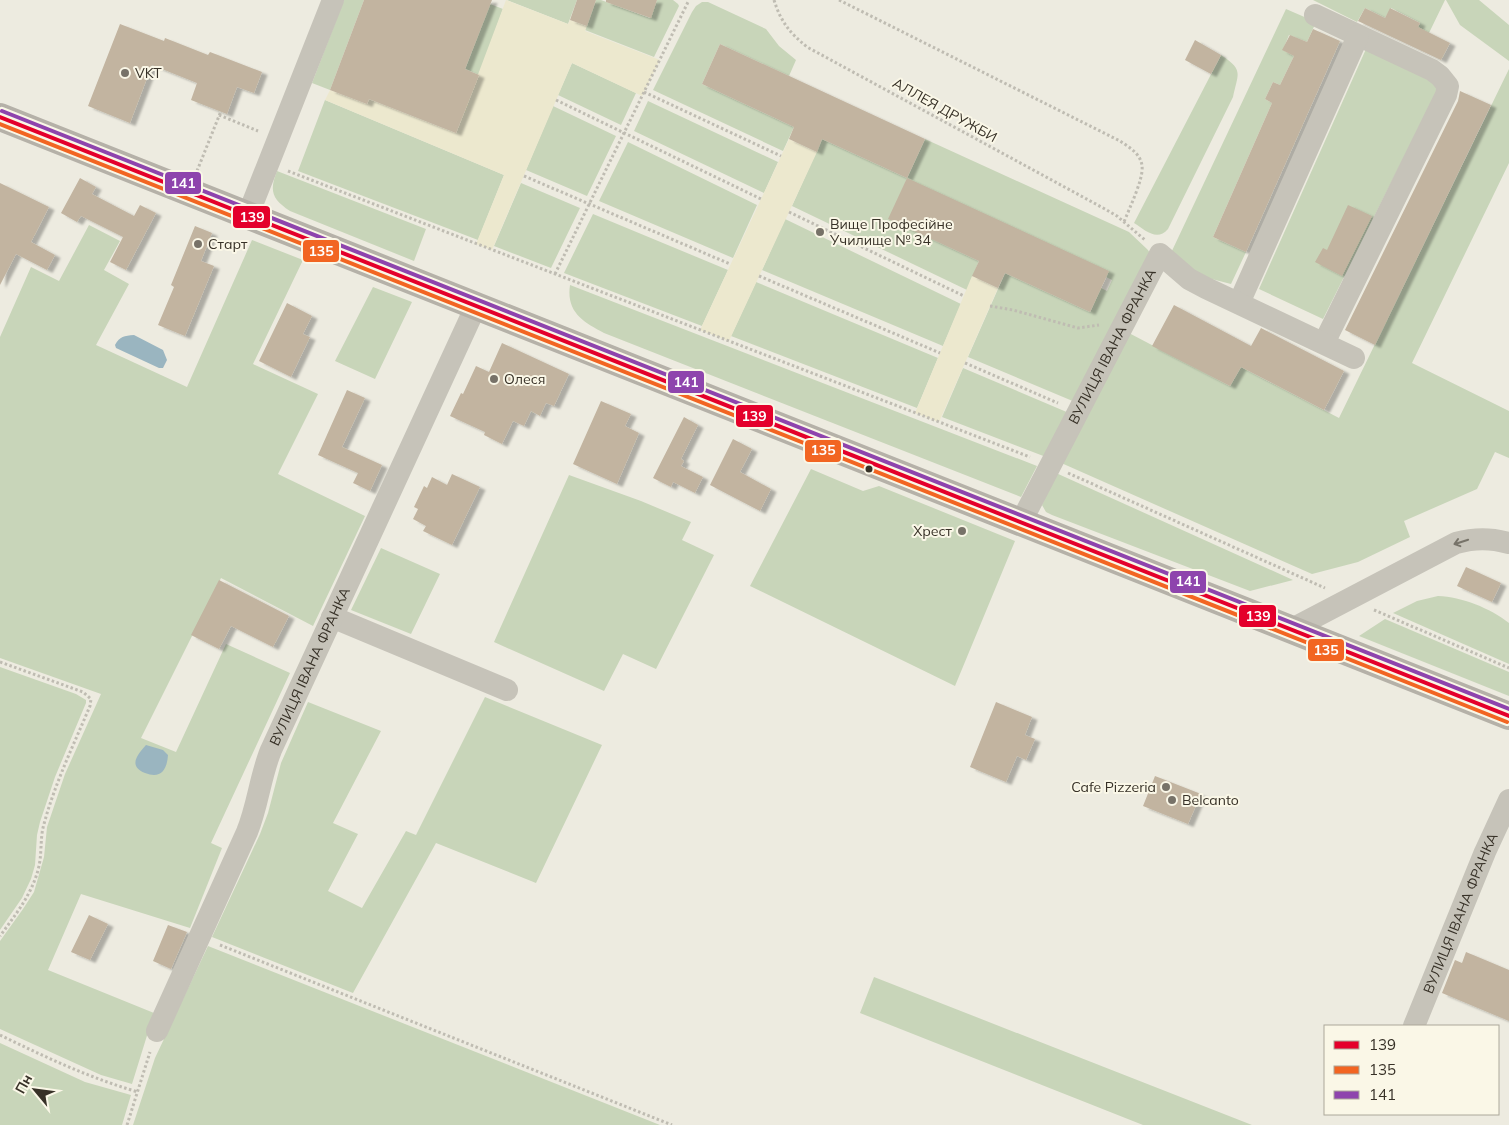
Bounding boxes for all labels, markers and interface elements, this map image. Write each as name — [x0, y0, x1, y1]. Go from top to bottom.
place label: VKT — [135, 64, 162, 82]
marker: VKT — [119, 67, 131, 79]
street label: АЛЛЕЯ ДРУЖБИ — [890, 74, 1000, 146]
line badge: 141 — [164, 171, 202, 195]
text: 141 — [170, 174, 196, 192]
line badge: 139 — [232, 205, 271, 229]
text: 139 — [239, 208, 265, 226]
place label: Вище Професійне Училище № 34 — [829, 215, 953, 249]
marker: Вище Професійне Училище № 34 — [814, 226, 826, 238]
place label: Старт — [208, 235, 248, 253]
marker: Старт — [192, 238, 204, 250]
line badge: 135 — [302, 239, 340, 263]
text: 135 — [308, 242, 334, 260]
street label: ВУЛИЦЯ ІВАНА ФРАНКА — [1064, 265, 1160, 427]
place label: Олеся — [504, 370, 545, 388]
line badge: 141 — [667, 370, 705, 394]
marker: Олеся — [488, 373, 500, 385]
text: 141 — [673, 373, 699, 391]
line badge: 139 — [735, 404, 774, 428]
text: 139 — [741, 407, 767, 425]
line badge: 135 — [804, 439, 842, 463]
text: 135 — [810, 441, 836, 459]
unlabelled marker — [864, 464, 874, 474]
place label: Хрест — [913, 522, 953, 540]
marker: Хрест — [956, 525, 968, 537]
one-way arrow — [1454, 538, 1470, 548]
line badge: 141 — [1169, 570, 1207, 594]
text: 141 — [1175, 572, 1201, 590]
street label: ВУЛИЦЯ ІВАНА ФРАНКА — [265, 584, 354, 749]
line badge: 139 — [1238, 604, 1277, 628]
text: 139 — [1245, 607, 1271, 625]
line badge: 135 — [1307, 638, 1345, 662]
text: 135 — [1313, 641, 1339, 659]
place label: Cafe Pizzeria — [1071, 778, 1156, 796]
marker: Cafe Pizzeria — [1160, 781, 1172, 793]
place label: Belcanto — [1182, 791, 1239, 809]
marker: Belcanto — [1166, 794, 1178, 806]
street label: ВУЛИЦЯ ІВАНА ФРАНКА — [1419, 829, 1502, 996]
legend — [1324, 1025, 1499, 1115]
text: 139 — [1369, 1035, 1396, 1054]
text: 135 — [1369, 1060, 1396, 1079]
north arrow — [10, 1065, 60, 1115]
text: Пн — [11, 1071, 36, 1097]
text: 141 — [1369, 1085, 1396, 1104]

